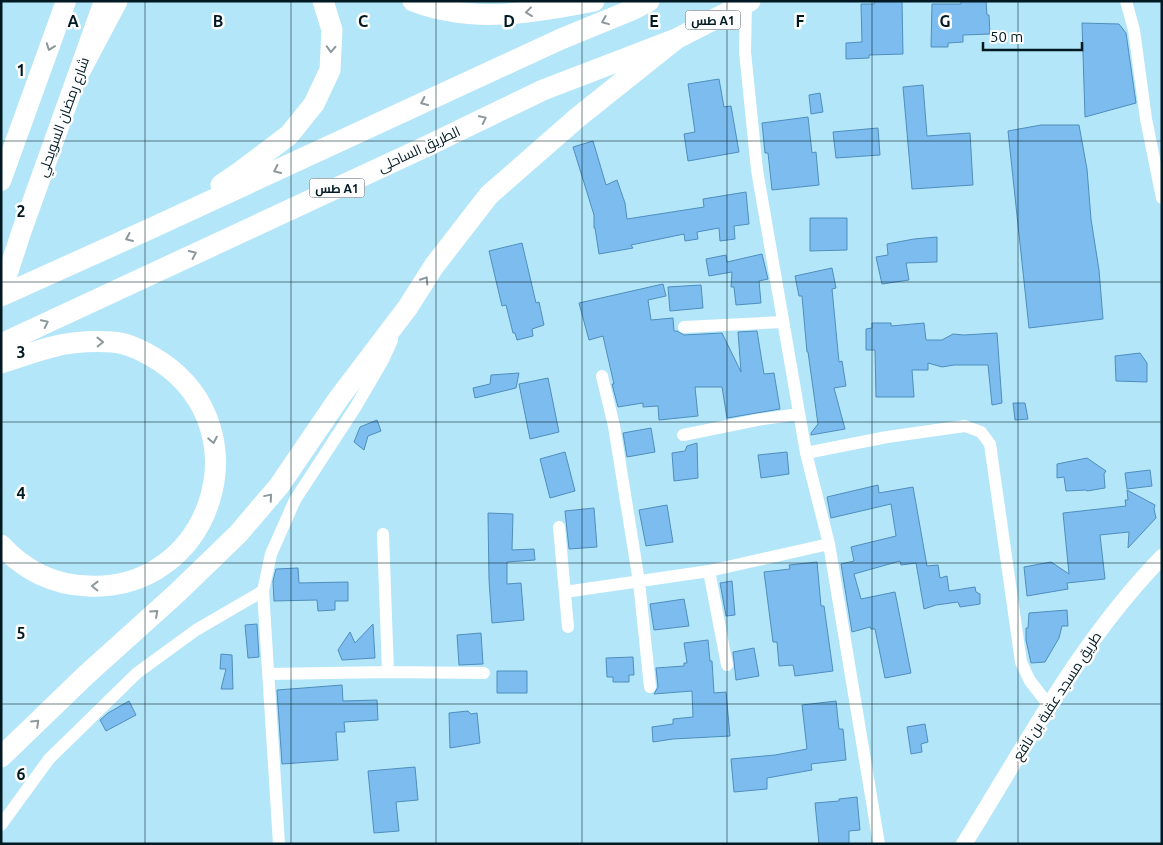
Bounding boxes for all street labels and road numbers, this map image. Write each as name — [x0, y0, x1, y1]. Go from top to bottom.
road number: طس A1 — [686, 10, 740, 30]
street label: شارع رمضان السويحلي — [34, 55, 96, 180]
street label: الطريق الساحلى — [375, 123, 463, 176]
road number: طس A1 — [310, 178, 364, 198]
street label: طريق مسجد عقبة بن نافع — [1009, 629, 1105, 764]

